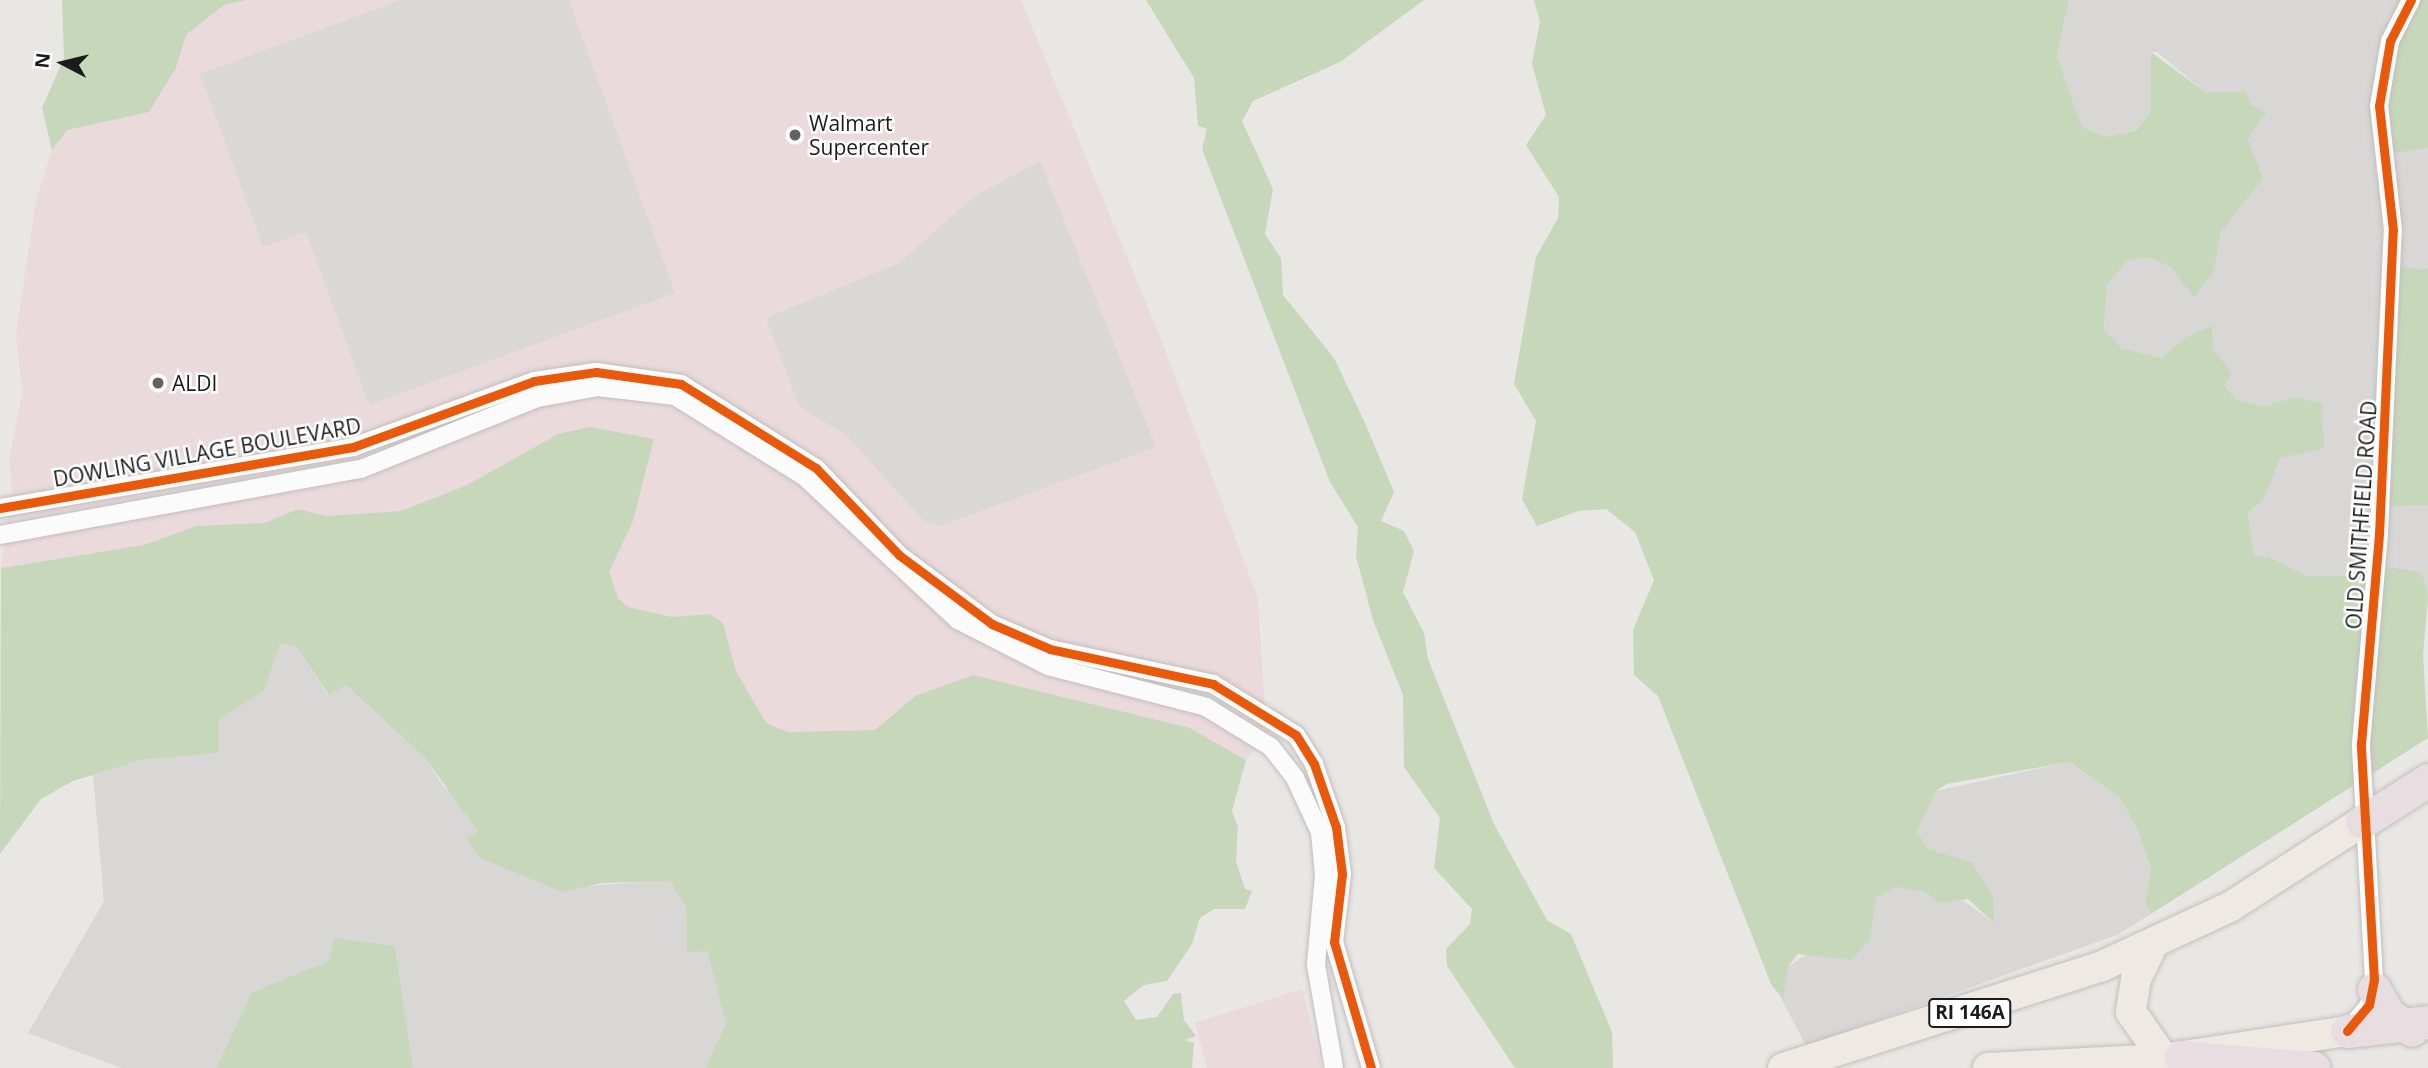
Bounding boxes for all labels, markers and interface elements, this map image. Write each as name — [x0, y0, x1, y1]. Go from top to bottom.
north arrow — [28, 28, 98, 98]
text: N — [28, 51, 56, 70]
place label: Walmart Supercenter — [809, 110, 929, 160]
marker: Walmart Supercenter — [787, 127, 803, 143]
place label: ALDI — [172, 370, 217, 396]
marker: ALDI — [150, 375, 166, 391]
street label: OLD SMITHFIELD ROAD — [2340, 400, 2382, 630]
street label: DOWLING VILLAGE BOULEVARD — [51, 412, 363, 492]
road number: RI 146A — [1928, 998, 2012, 1028]

